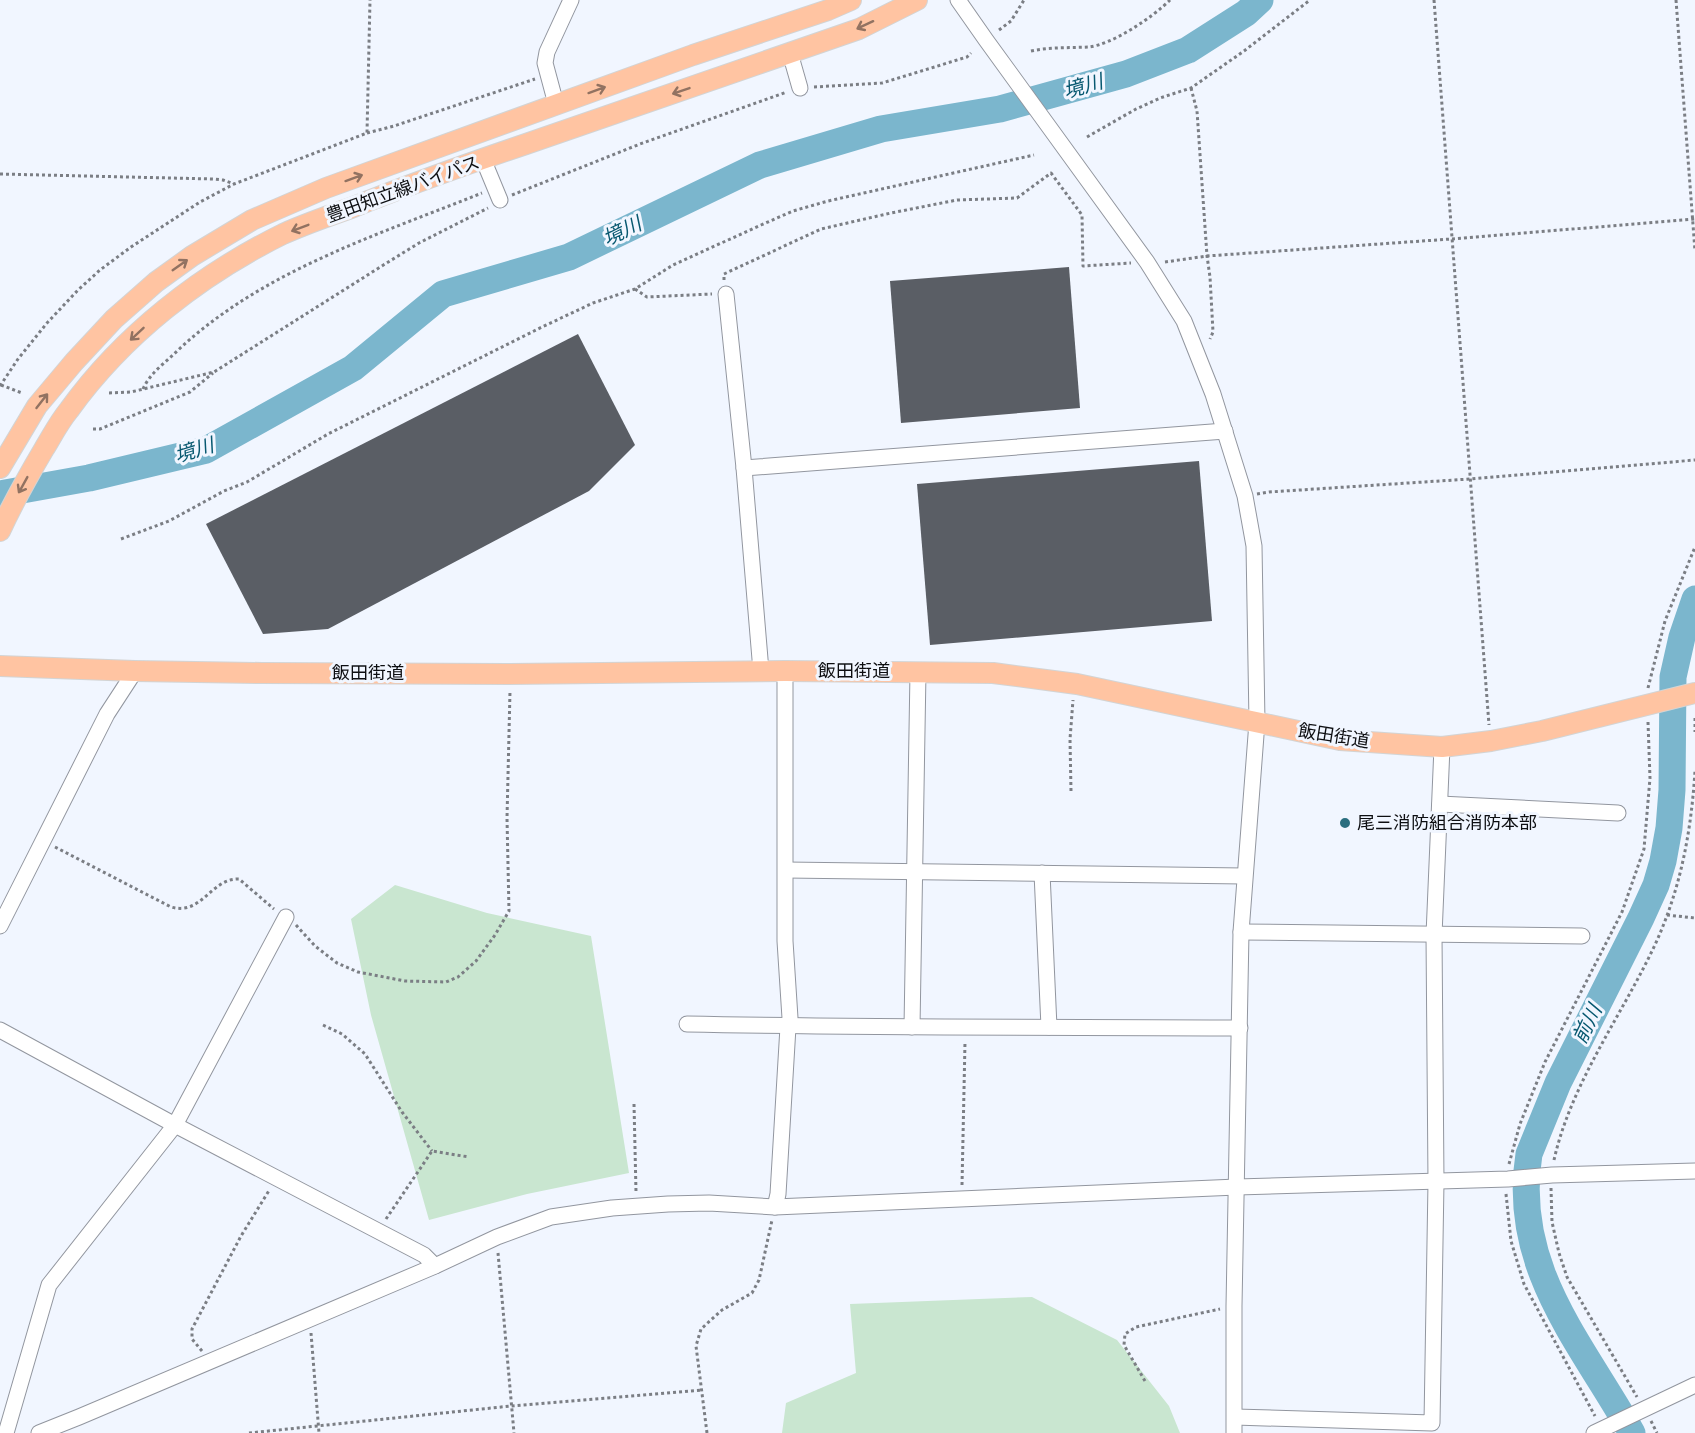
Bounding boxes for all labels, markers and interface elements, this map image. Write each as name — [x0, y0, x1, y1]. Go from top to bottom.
one-way arrow — [856, 20, 874, 32]
water label: 境川 — [1061, 69, 1108, 104]
one-way arrow — [587, 83, 606, 94]
one-way arrow — [672, 86, 691, 97]
street label: 豊田知立線バイパス — [323, 151, 483, 227]
one-way arrow — [344, 172, 363, 183]
water label: 境川 — [599, 211, 647, 251]
one-way arrow — [291, 223, 310, 234]
one-way arrow — [172, 259, 188, 271]
one-way arrow — [130, 326, 145, 340]
one-way arrow — [35, 393, 48, 409]
water label: 境川 — [172, 433, 219, 468]
one-way arrow — [17, 476, 29, 493]
street label: 飯田街道 — [818, 660, 890, 682]
street label: 飯田街道 — [332, 662, 404, 684]
street label: 飯田街道 — [1297, 720, 1371, 752]
place label: 尾三消防組合消防本部 — [1357, 812, 1537, 834]
marker: 尾三消防組合消防本部 — [1338, 816, 1352, 830]
water label: 前川 — [1568, 999, 1608, 1048]

